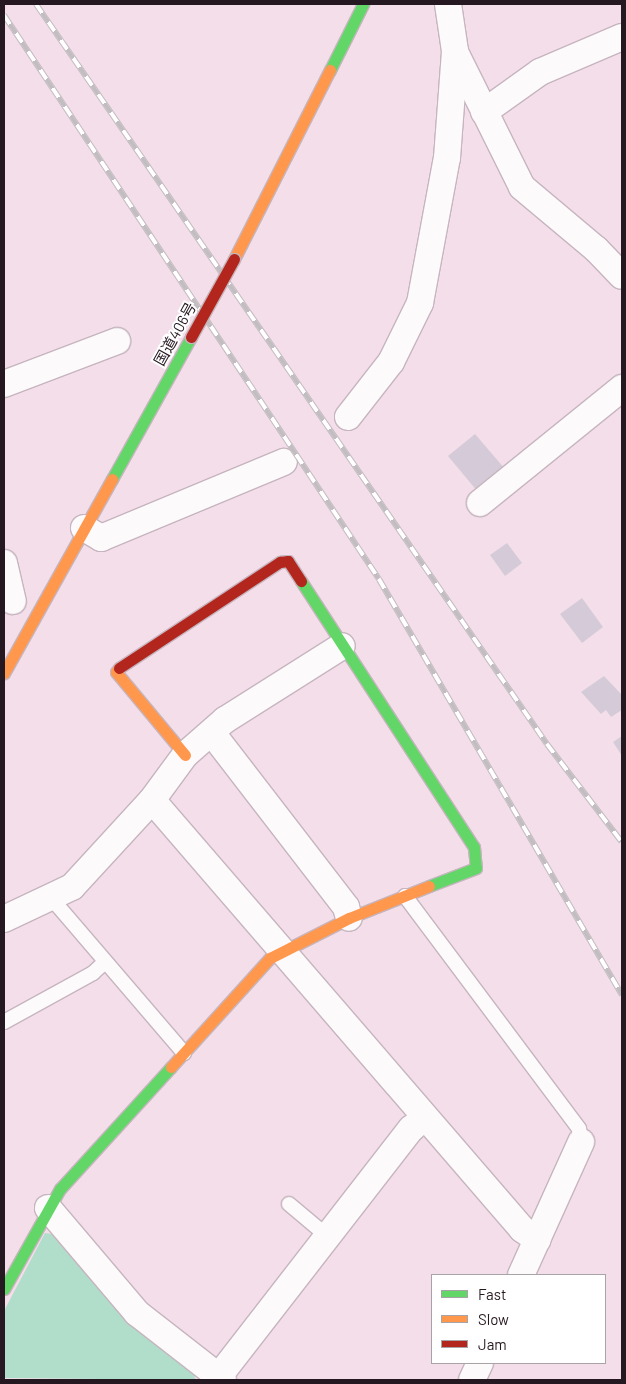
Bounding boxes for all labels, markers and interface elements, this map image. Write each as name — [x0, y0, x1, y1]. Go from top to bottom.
street label: 国道406号 — [150, 299, 200, 369]
legend — [431, 1274, 606, 1364]
text: Fast — [478, 1285, 506, 1303]
text: Slow — [478, 1310, 509, 1328]
text: Jam — [478, 1335, 507, 1353]

